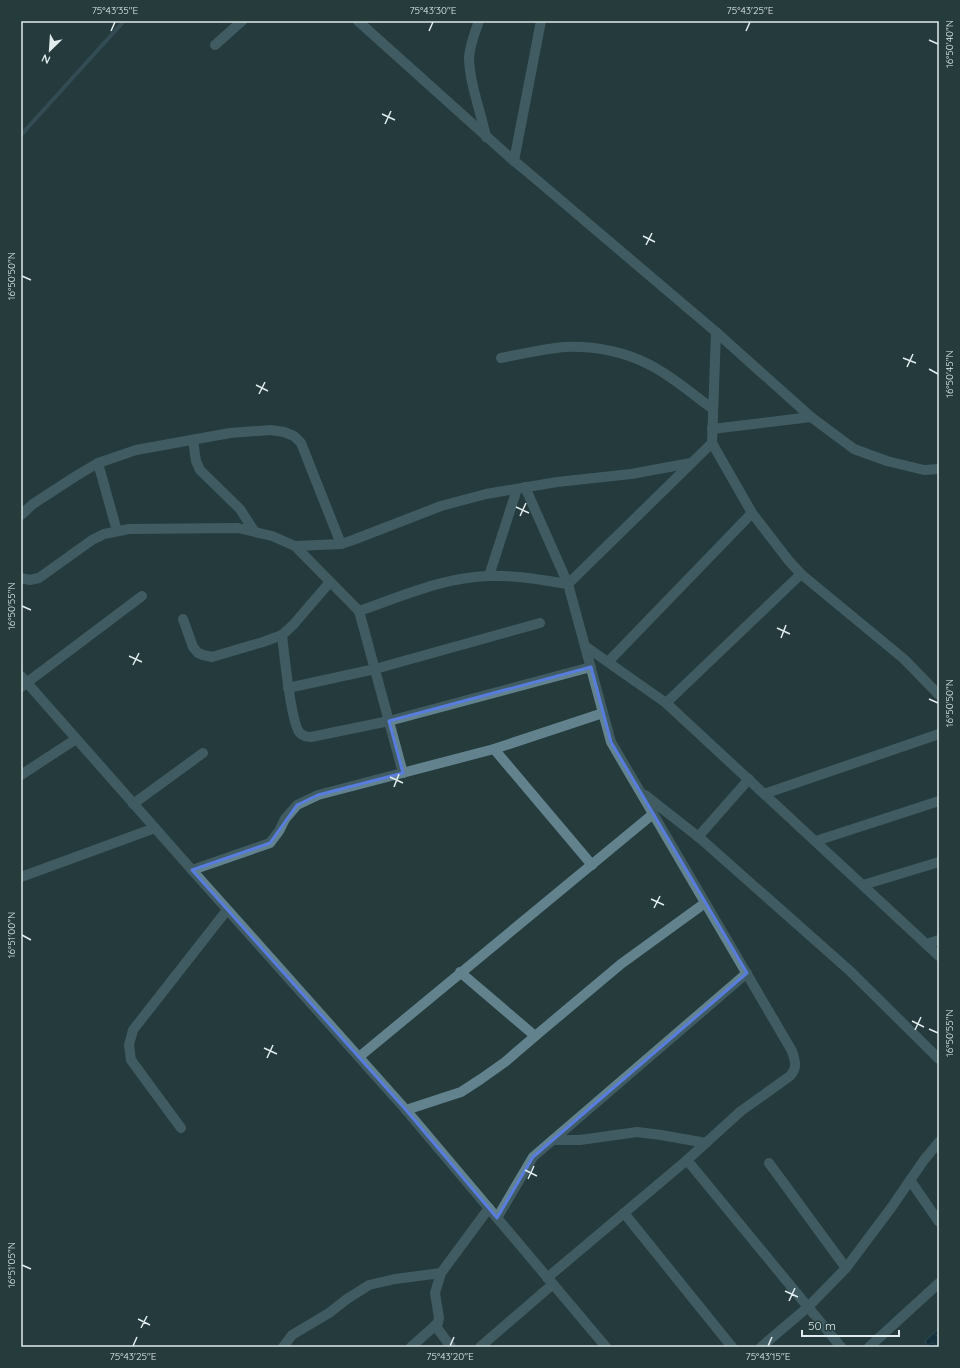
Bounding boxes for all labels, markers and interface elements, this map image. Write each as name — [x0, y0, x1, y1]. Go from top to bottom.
text: 75°43'35"E — [92, 4, 139, 17]
text: 75°43'30"E — [409, 4, 457, 17]
text: 75°43'25"E — [727, 4, 774, 17]
text: 16°50'40"N — [943, 20, 956, 68]
north arrow — [30, 30, 70, 70]
text: N — [39, 51, 52, 67]
text: 16°50'50"N — [5, 252, 18, 300]
text: 16°50'45"N — [943, 350, 956, 398]
text: 16°50'55"N — [5, 582, 18, 630]
text: 16°50'50"N — [943, 679, 956, 727]
text: 16°51'00"N — [5, 912, 18, 958]
text: 16°50'55"N — [943, 1009, 956, 1057]
text: 16°51'05"N — [5, 1242, 18, 1288]
scale bar — [802, 1312, 899, 1338]
text: 50 m — [808, 1318, 836, 1333]
text: 75°43'25"E — [110, 1350, 157, 1363]
text: 75°43'20"E — [426, 1350, 474, 1363]
text: 75°43'15"E — [746, 1350, 791, 1363]

